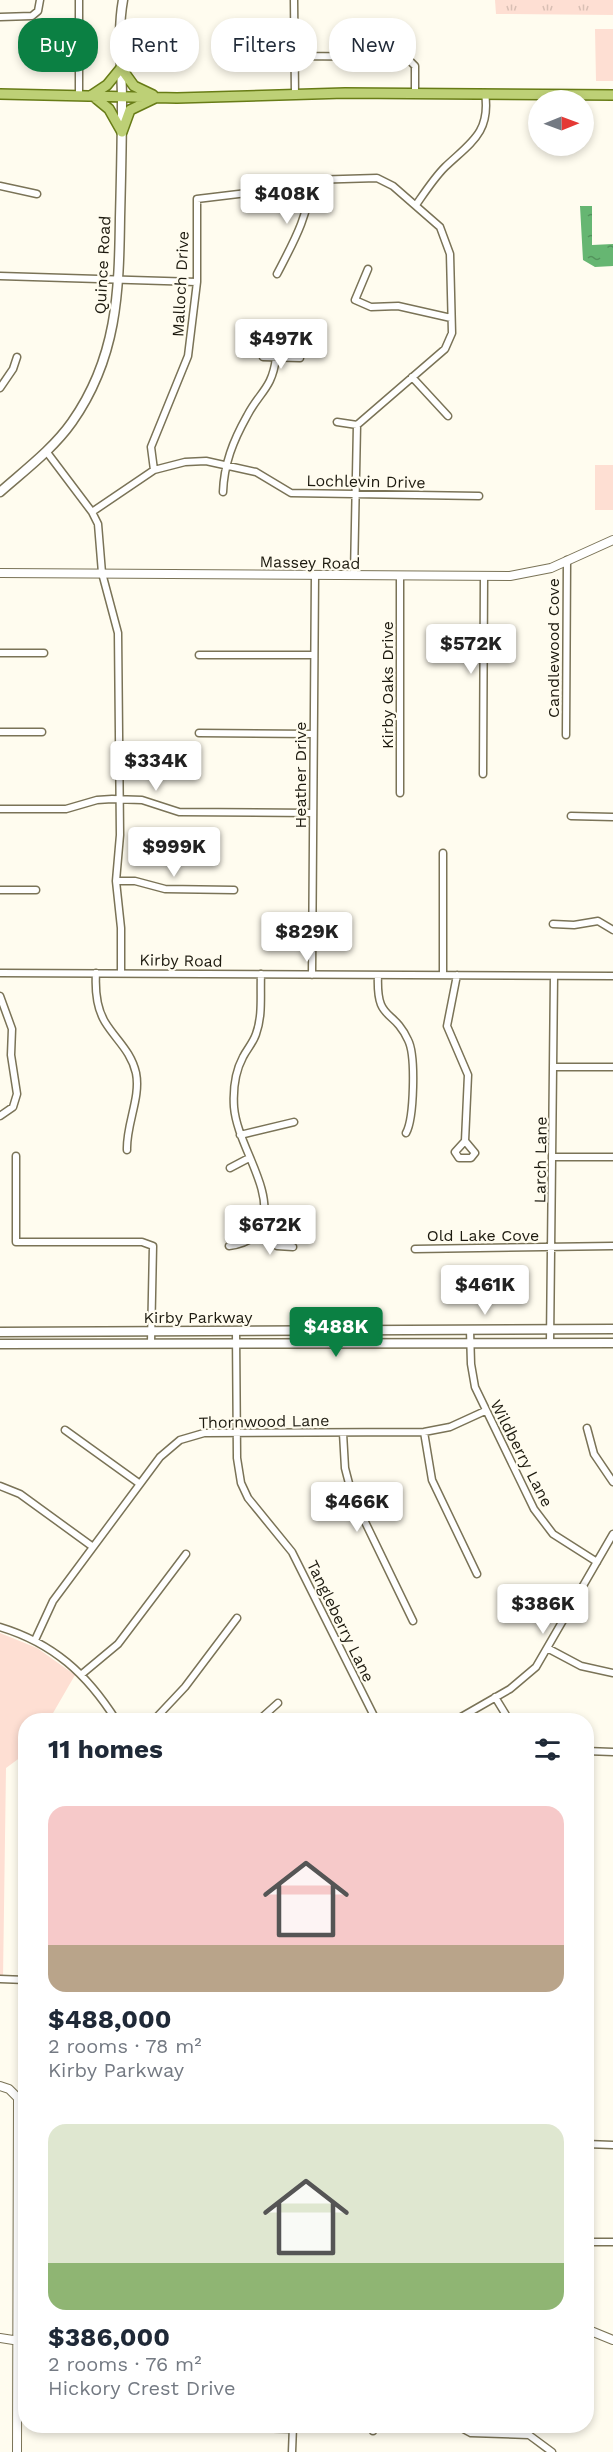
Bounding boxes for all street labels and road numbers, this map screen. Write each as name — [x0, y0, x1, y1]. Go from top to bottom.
street label: Quince Road — [90, 215, 115, 315]
street label: Malloch Drive — [168, 231, 193, 338]
street label: Lochlevin Drive — [306, 471, 426, 492]
street label: Massey Road — [259, 552, 361, 573]
street label: Candlewood Cove — [544, 578, 563, 718]
street label: Kirby Oaks Drive — [378, 621, 397, 749]
street label: Heather Drive — [291, 722, 310, 828]
street label: Kirby Road — [139, 950, 223, 971]
street label: Larch Lane — [530, 1116, 551, 1204]
street label: Old Lake Cove — [427, 1226, 539, 1245]
street label: Kirby Parkway — [144, 1308, 253, 1327]
street label: Wildberry Lane — [486, 1396, 557, 1510]
street label: Thornwood Lane — [198, 1411, 330, 1432]
street label: Tangleberry Lane — [303, 1557, 378, 1685]

